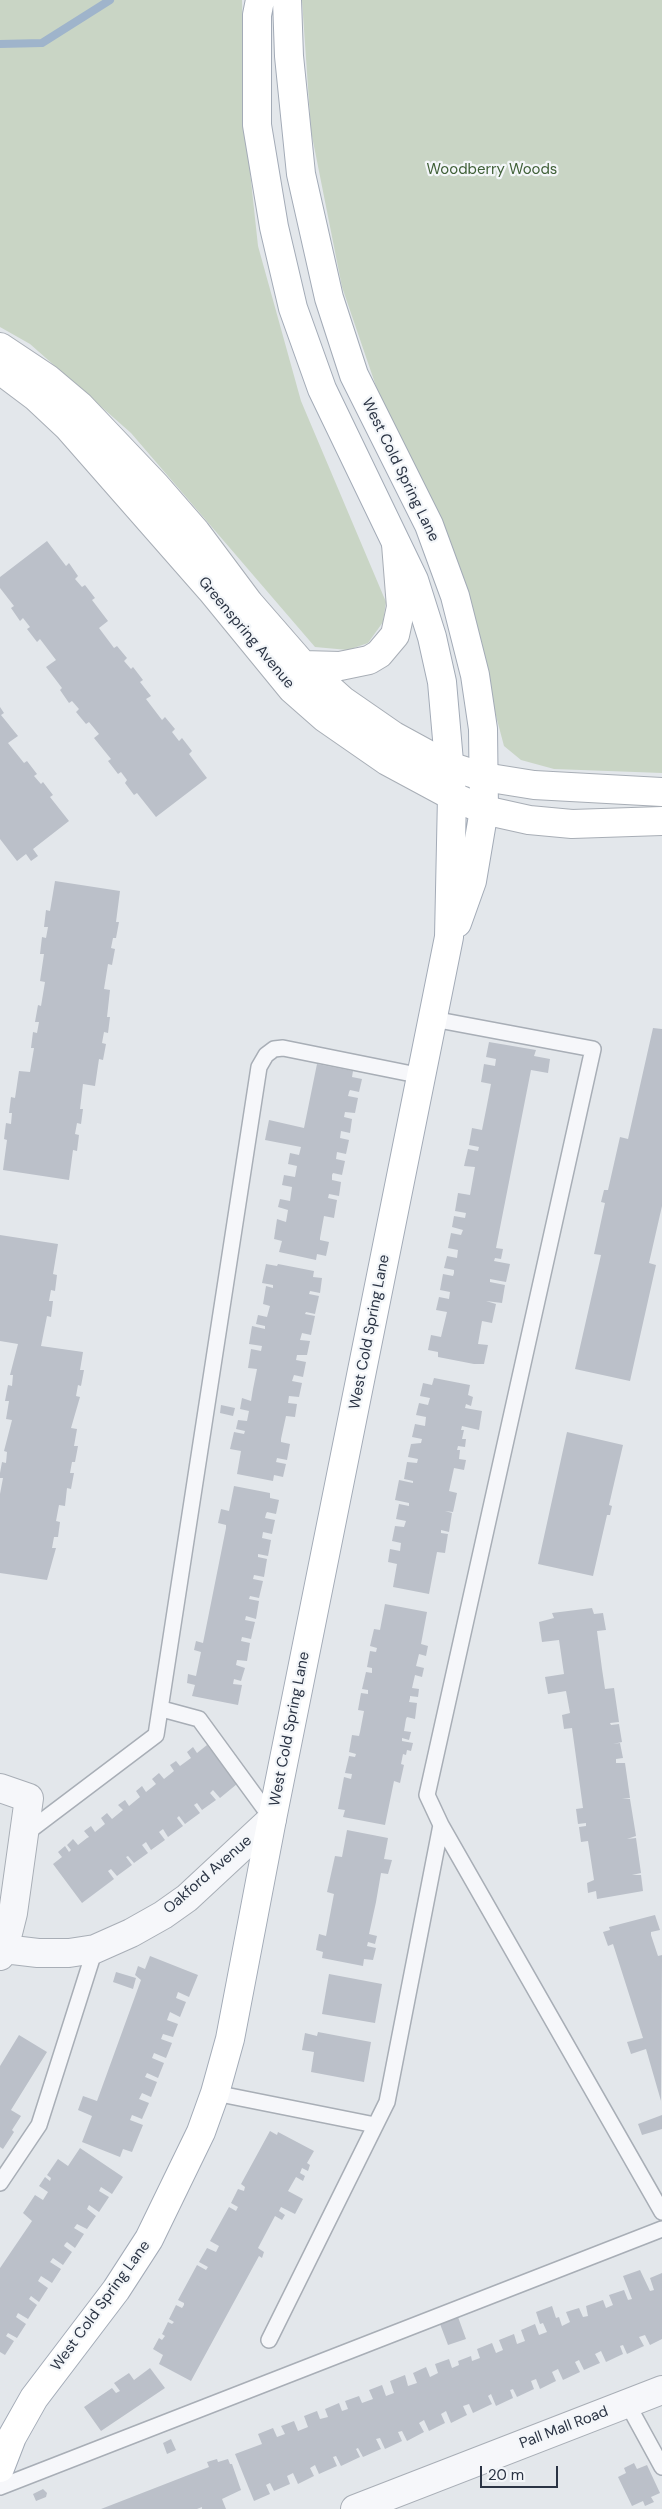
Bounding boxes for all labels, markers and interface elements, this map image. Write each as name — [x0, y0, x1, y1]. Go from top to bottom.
park label: Woodberry Woods — [427, 161, 557, 179]
street label: West Cold Spring Lane — [357, 395, 443, 545]
street label: Greenspring Avenue — [194, 573, 298, 693]
street label: West Cold Spring Lane — [346, 1253, 394, 1411]
street label: West Cold Spring Lane — [266, 1650, 314, 1808]
street label: Oakford Avenue — [160, 1832, 256, 1918]
street label: West Cold Spring Lane — [48, 2237, 154, 2375]
street label: Pall Mall Road — [517, 2403, 611, 2453]
scale bar — [482, 2456, 560, 2488]
text: 20 m — [488, 2465, 524, 2485]

